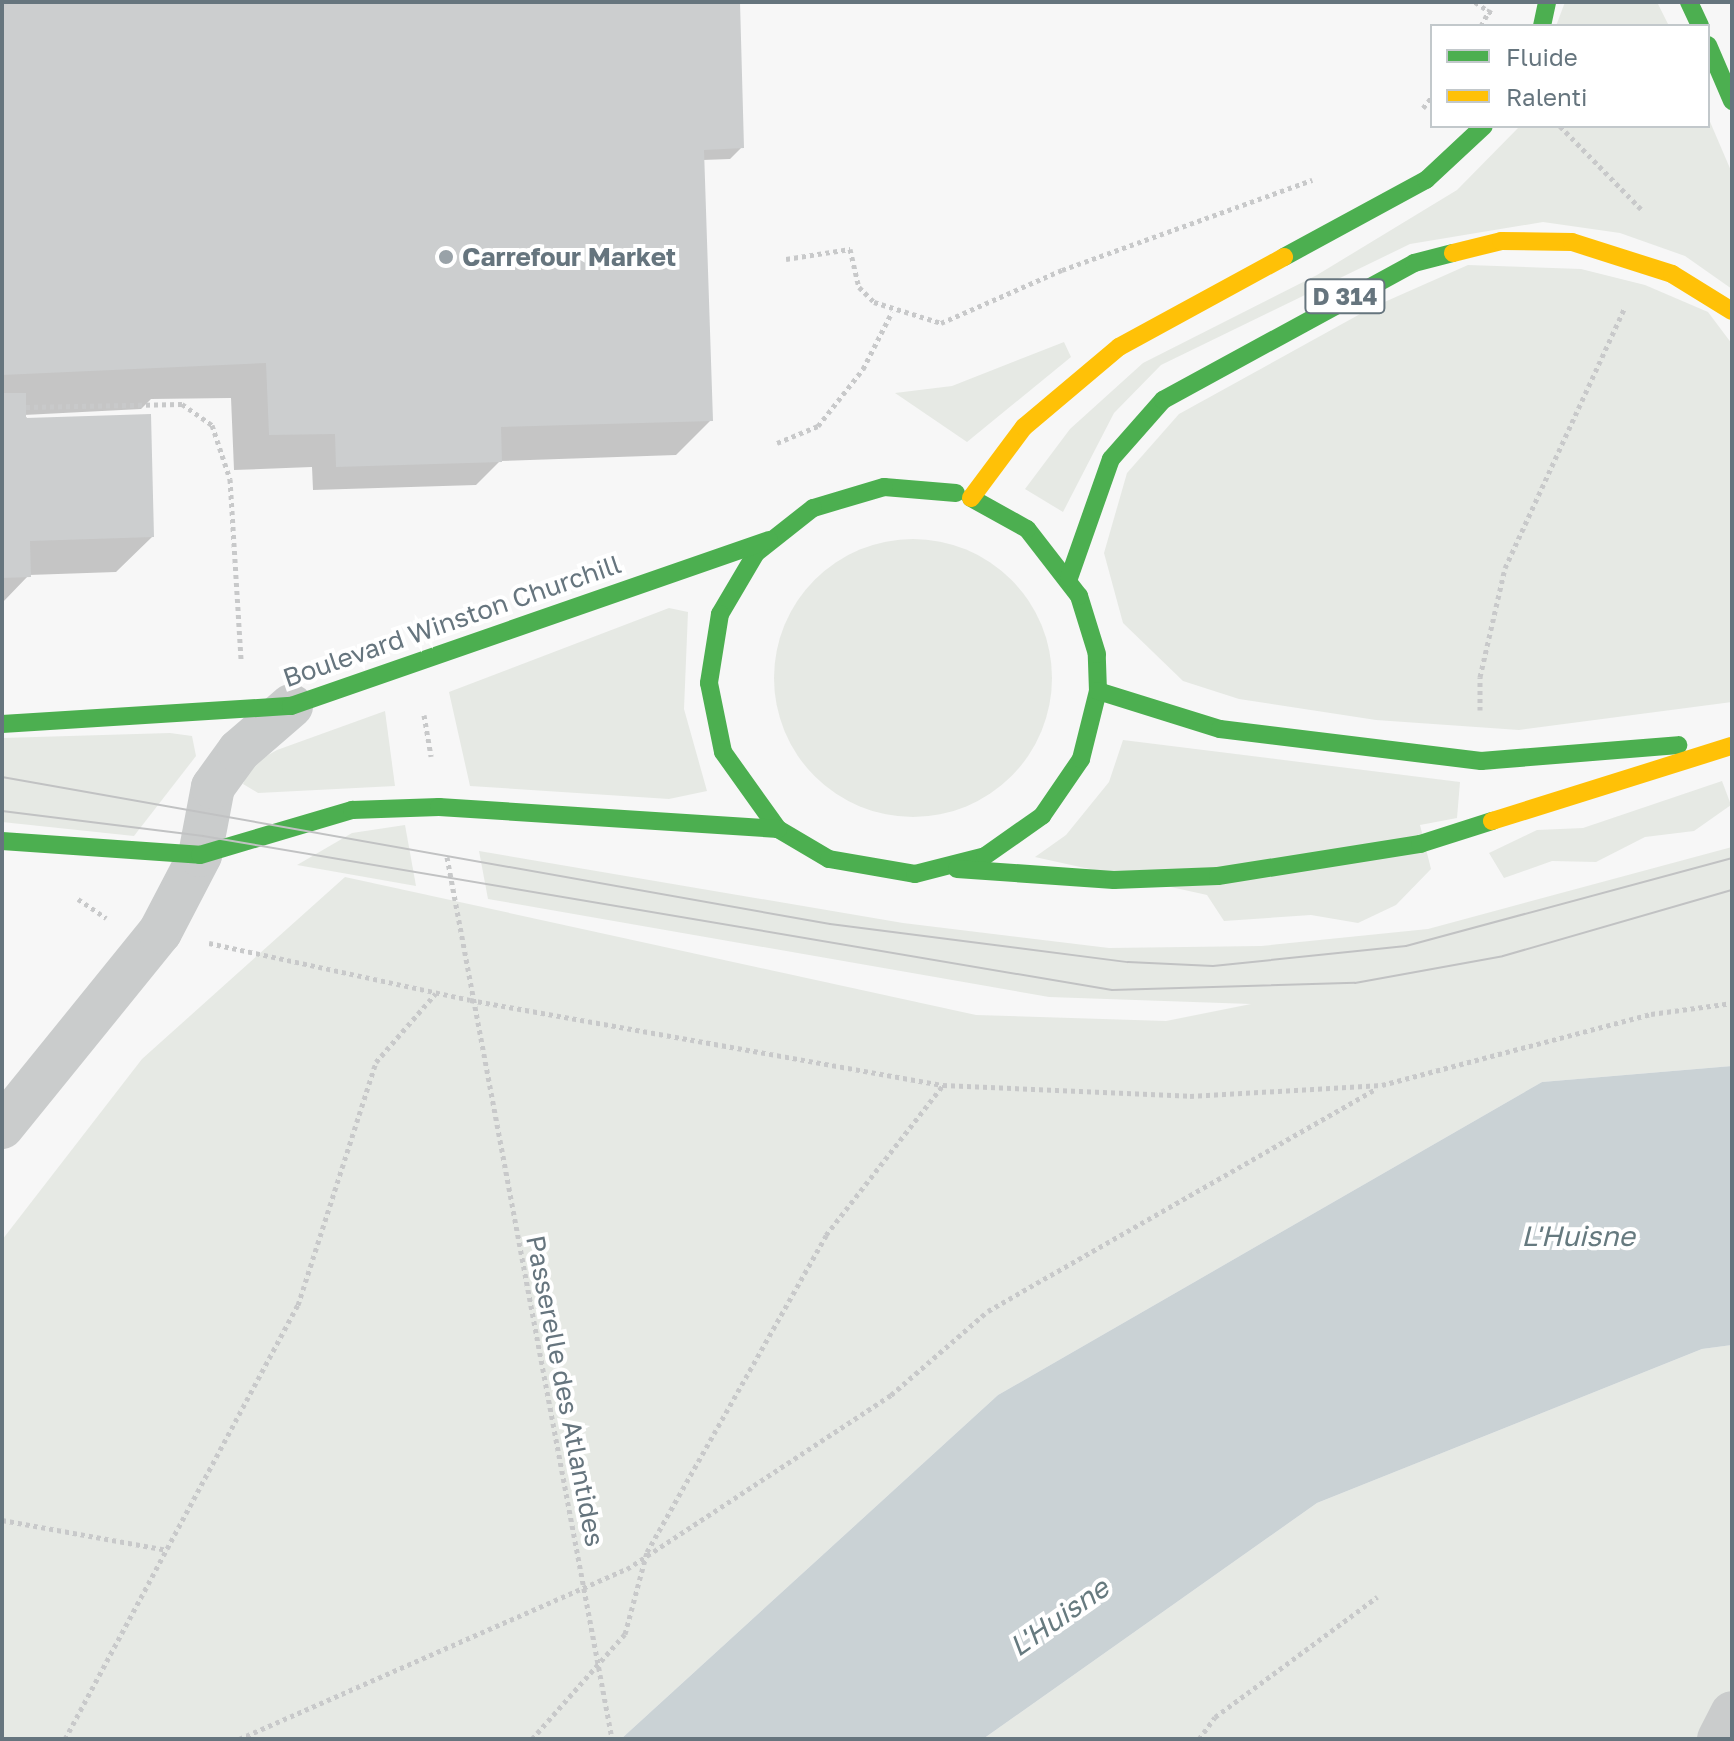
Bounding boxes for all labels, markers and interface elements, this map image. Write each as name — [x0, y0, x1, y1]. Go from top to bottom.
legend — [1430, 24, 1710, 128]
text: Fluide — [1506, 42, 1578, 71]
text: Ralenti — [1506, 82, 1588, 111]
place label: Carrefour Market — [462, 241, 676, 273]
marker: Carrefour Market — [437, 248, 455, 266]
road number: D 314 — [1303, 276, 1387, 316]
street label: Boulevard Winston Churchill — [279, 548, 625, 694]
water label: L'Huisne — [1521, 1219, 1635, 1253]
street label: Passerelle des Atlantides — [520, 1233, 610, 1549]
water label: L'Huisne — [1003, 1571, 1115, 1663]

